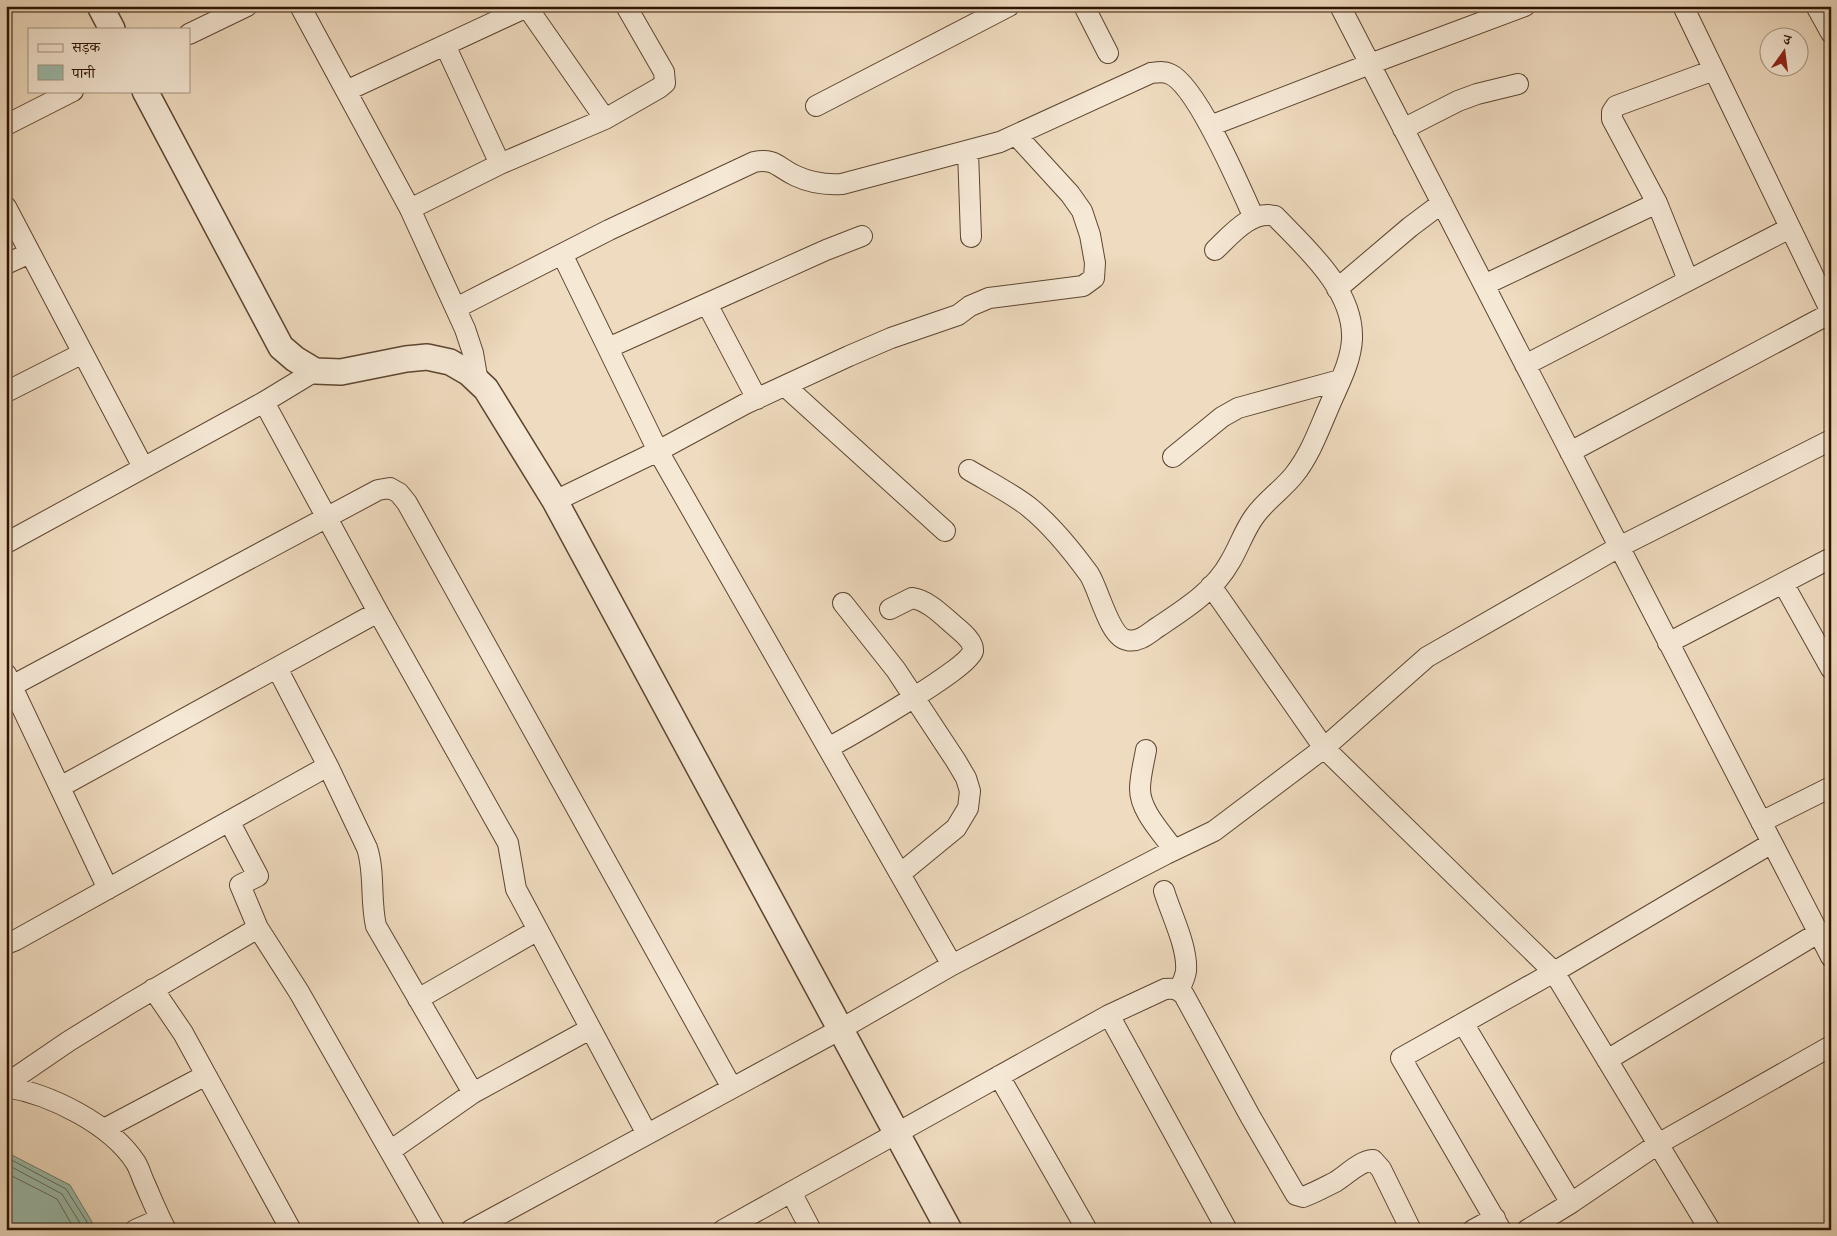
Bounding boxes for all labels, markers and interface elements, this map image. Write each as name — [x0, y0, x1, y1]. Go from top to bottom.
legend — [28, 28, 190, 92]
north arrow — [1760, 28, 1810, 78]
text: उ — [1781, 31, 1793, 49]
text: सड़क — [71, 38, 101, 57]
text: पानी — [71, 64, 96, 83]

